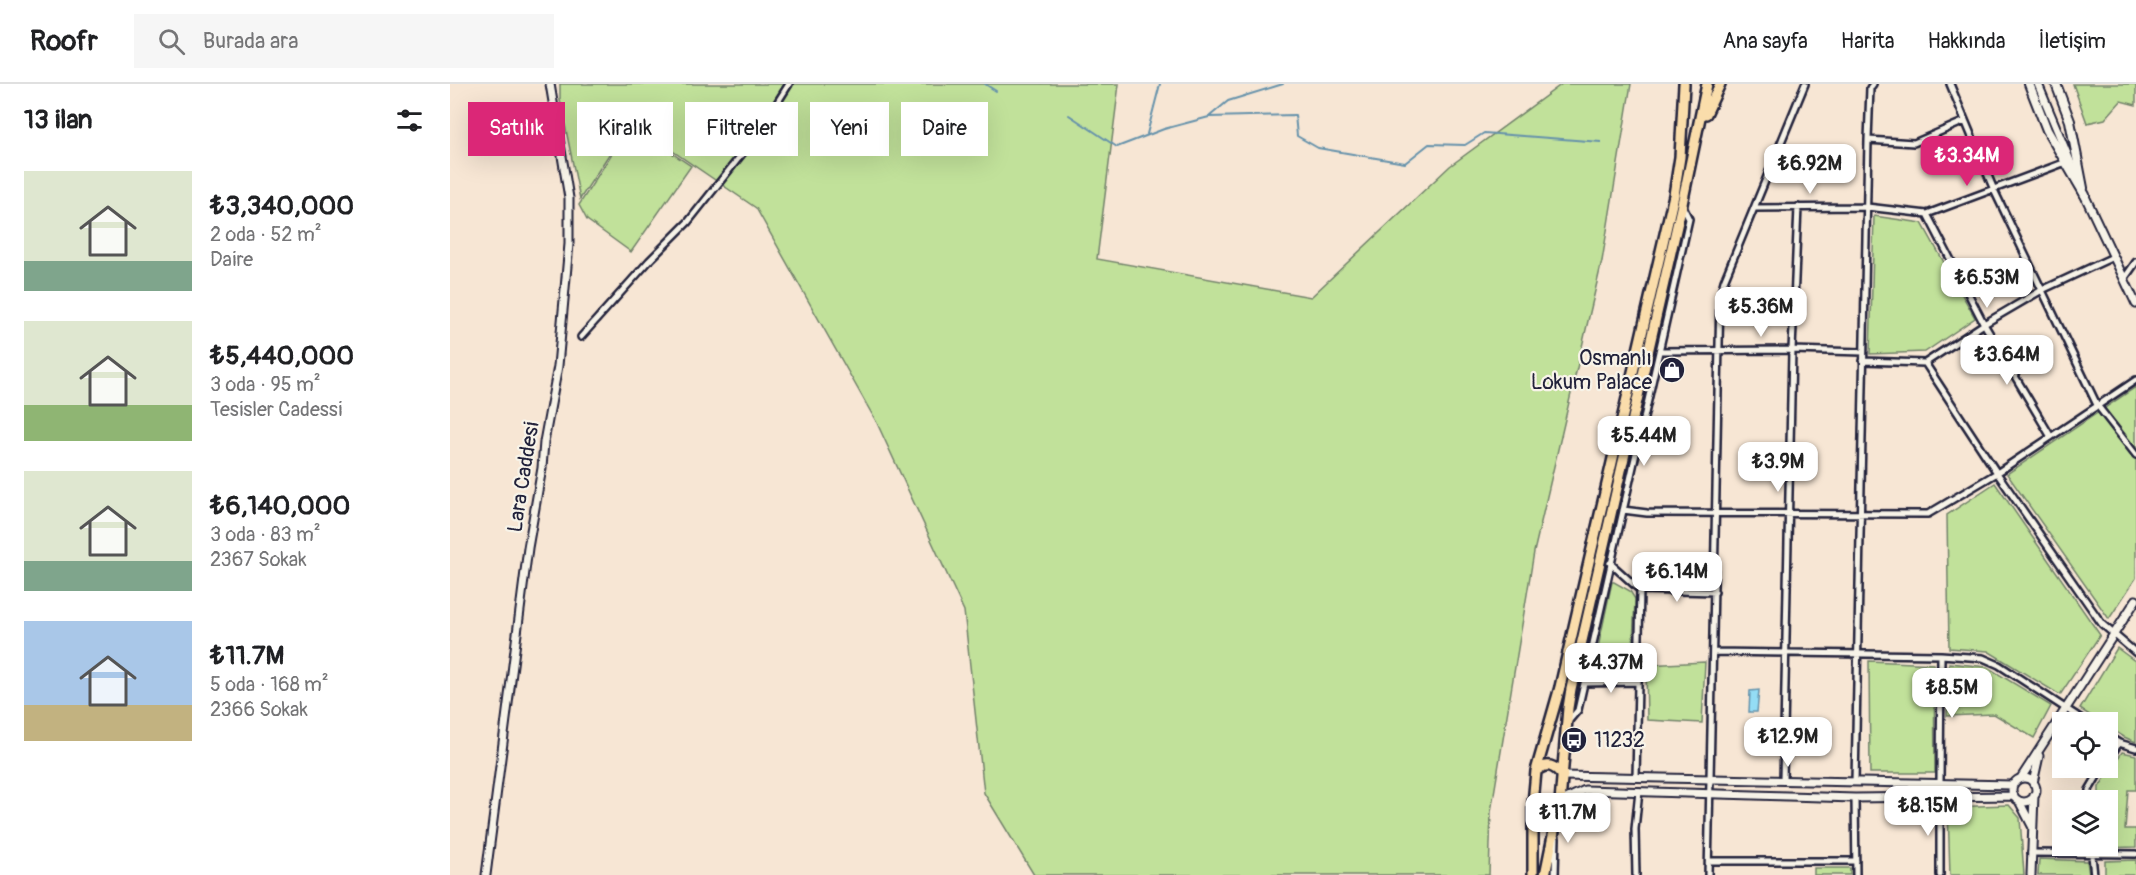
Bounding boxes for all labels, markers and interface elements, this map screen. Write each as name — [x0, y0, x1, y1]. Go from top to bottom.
search box — [134, 14, 554, 68]
text: Roofr — [30, 24, 98, 59]
icon: search — [155, 25, 188, 58]
text: Burada ara — [203, 27, 298, 55]
text: Ana sayfa — [1722, 28, 1808, 55]
text: Harita — [1841, 28, 1894, 55]
text: Hakkında — [1927, 28, 2006, 55]
text: İletişim — [2039, 28, 2106, 55]
chip: Satılık — [468, 102, 565, 156]
chip: Kiralık — [577, 102, 673, 156]
chip: Filtreler — [685, 102, 798, 156]
chip: Yeni — [810, 102, 889, 156]
chip: Daire — [901, 102, 988, 156]
text: 13 ilan — [24, 104, 92, 136]
icon: filters — [393, 104, 426, 137]
pin: ₺3.34M — [1918, 136, 2016, 187]
text: ₺3.34M — [1935, 143, 1999, 168]
pin: ₺6.92M — [1761, 144, 1859, 195]
text: ₺6.92M — [1778, 151, 1842, 176]
text: ₺3,340,000 — [210, 190, 354, 222]
icon: home — [72, 195, 144, 267]
text: 2 oda · 52 m² — [210, 222, 321, 247]
text: Daire — [210, 247, 253, 272]
pin: ₺6.53M — [1938, 258, 2036, 309]
text: ₺6.53M — [1955, 265, 2019, 290]
pin: ₺5.36M — [1712, 287, 1810, 338]
text: ₺5.36M — [1729, 294, 1793, 319]
pin: ₺3.64M — [1958, 335, 2056, 386]
text: ₺5,440,000 — [210, 340, 354, 372]
text: ₺3.64M — [1974, 342, 2040, 367]
icon: home — [72, 345, 144, 417]
place label: Osmanlı Lokum Palace — [1531, 345, 1653, 396]
shop icon: Osmanlı Lokum Palace — [1657, 355, 1687, 385]
text: 3 oda · 95 m² — [210, 372, 321, 397]
text: Tesisler Cadessi — [210, 397, 342, 422]
pin: ₺5.44M — [1595, 416, 1693, 467]
street label: Lara Caddesi — [501, 420, 546, 534]
text: ₺5.44M — [1612, 423, 1676, 448]
pin: ₺3.9M — [1736, 442, 1820, 493]
text: ₺3.9M — [1752, 449, 1804, 474]
text: ₺6,140,000 — [210, 490, 350, 522]
icon: home — [72, 495, 144, 567]
text: 3 oda · 83 m² — [210, 522, 321, 547]
text: 2367 Sokak — [210, 547, 306, 572]
pin: ₺6.14M — [1628, 552, 1726, 603]
text: ₺6.14M — [1646, 559, 1708, 584]
text: ₺11.7M — [210, 640, 284, 672]
pin: ₺4.37M — [1562, 643, 1660, 694]
icon: home — [72, 645, 144, 717]
text: ₺4.37M — [1579, 650, 1643, 675]
pin: ₺8.5M — [1910, 668, 1994, 719]
text: 5 oda · 168 m² — [210, 672, 329, 697]
text: ₺8.5M — [1926, 675, 1978, 700]
text: 2366 Sokak — [210, 697, 308, 722]
map controls — [2052, 712, 2118, 856]
button: locate — [2052, 712, 2118, 778]
pin: ₺12.9M — [1739, 717, 1837, 768]
text: ₺12.9M — [1758, 724, 1818, 749]
bus stop icon: 11232 — [1559, 725, 1589, 755]
place label: 11232 — [1594, 727, 1645, 754]
pin: ₺8.15M — [1879, 786, 1977, 837]
button: layers — [2052, 790, 2118, 856]
pin: ₺11.7M — [1519, 793, 1617, 844]
text: ₺8.15M — [1898, 793, 1958, 818]
text: ₺11.7M — [1540, 800, 1597, 825]

